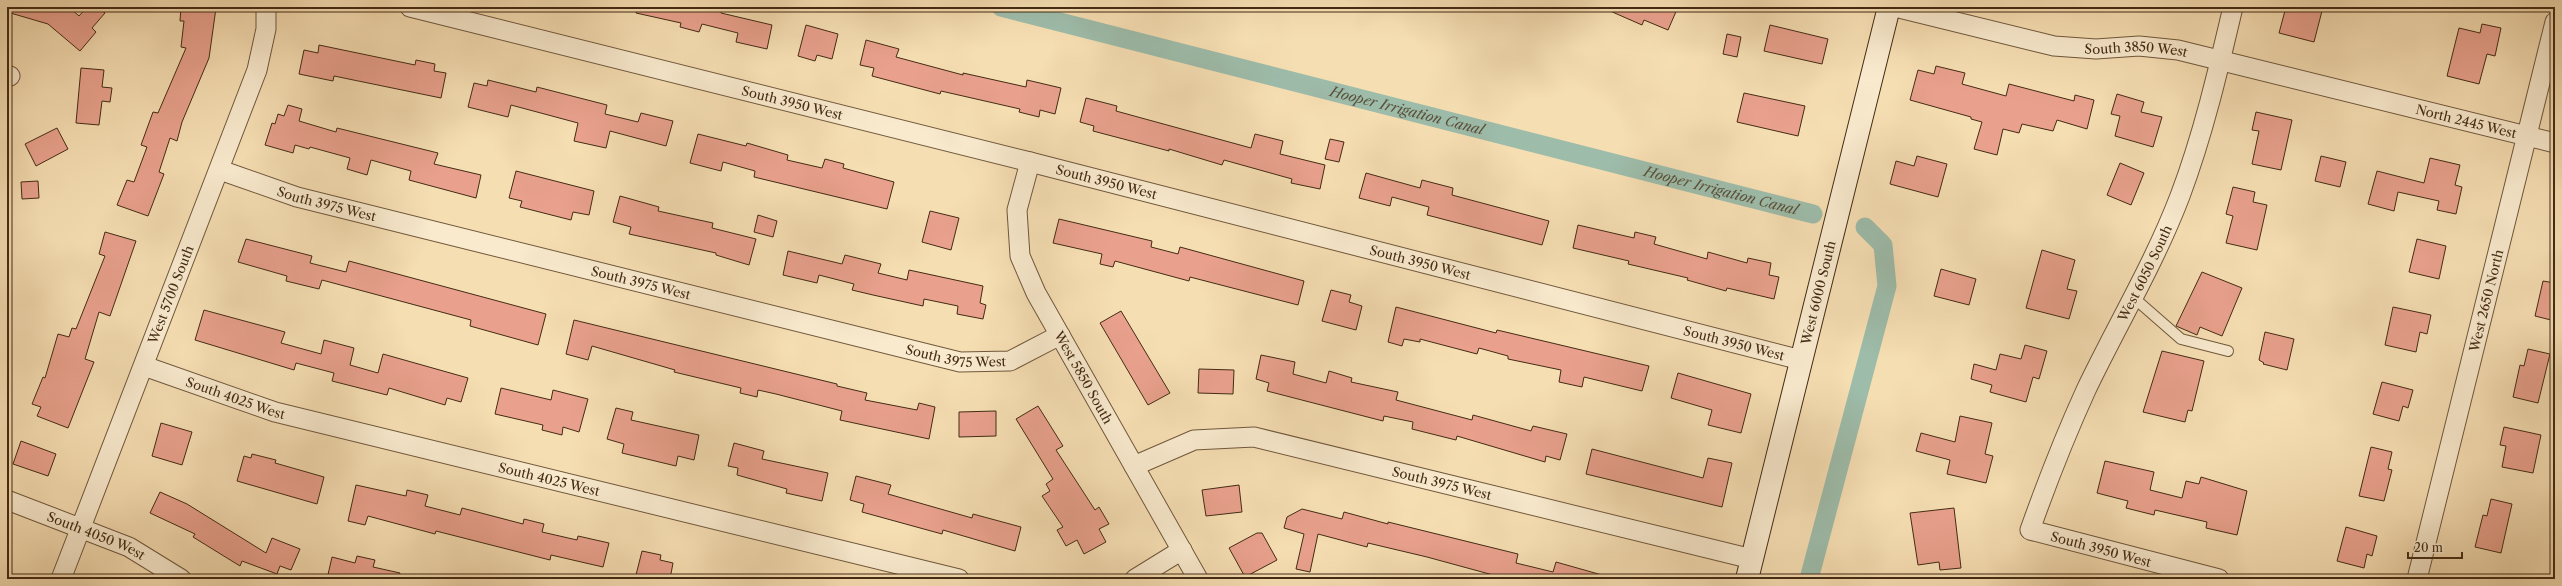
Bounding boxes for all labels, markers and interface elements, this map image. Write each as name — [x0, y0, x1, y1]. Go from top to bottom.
street label: South 3850 West — [2084, 38, 2190, 60]
street label: South 3950 West — [740, 82, 845, 123]
water label: Hooper Irrigation Canal — [1327, 82, 1487, 139]
street label: North 2445 West — [2414, 101, 2519, 141]
street label: South 3950 West — [1054, 161, 1159, 202]
water label: Hooper Irrigation Canal — [1641, 162, 1801, 219]
street label: South 3975 West — [275, 183, 378, 225]
street label: West 6050 South — [2114, 222, 2175, 325]
street label: West 6000 South — [1797, 239, 1839, 347]
street label: South 3950 West — [1368, 242, 1473, 283]
street label: West 5700 South — [144, 243, 197, 347]
street label: West 2650 North — [2465, 248, 2506, 354]
street label: South 3975 West — [590, 263, 693, 303]
street label: South 3950 West — [1682, 322, 1787, 364]
street label: West 5850 South — [1051, 327, 1116, 427]
street label: South 3975 West — [904, 341, 1007, 370]
street label: South 4025 West — [184, 373, 287, 422]
street label: South 4025 West — [497, 459, 602, 499]
street label: South 3975 West — [1391, 463, 1494, 503]
street label: South 4050 West — [45, 508, 149, 563]
street label: South 3950 West — [2049, 528, 2153, 570]
scale bar — [2408, 534, 2462, 560]
text: 20 m — [2414, 540, 2443, 555]

